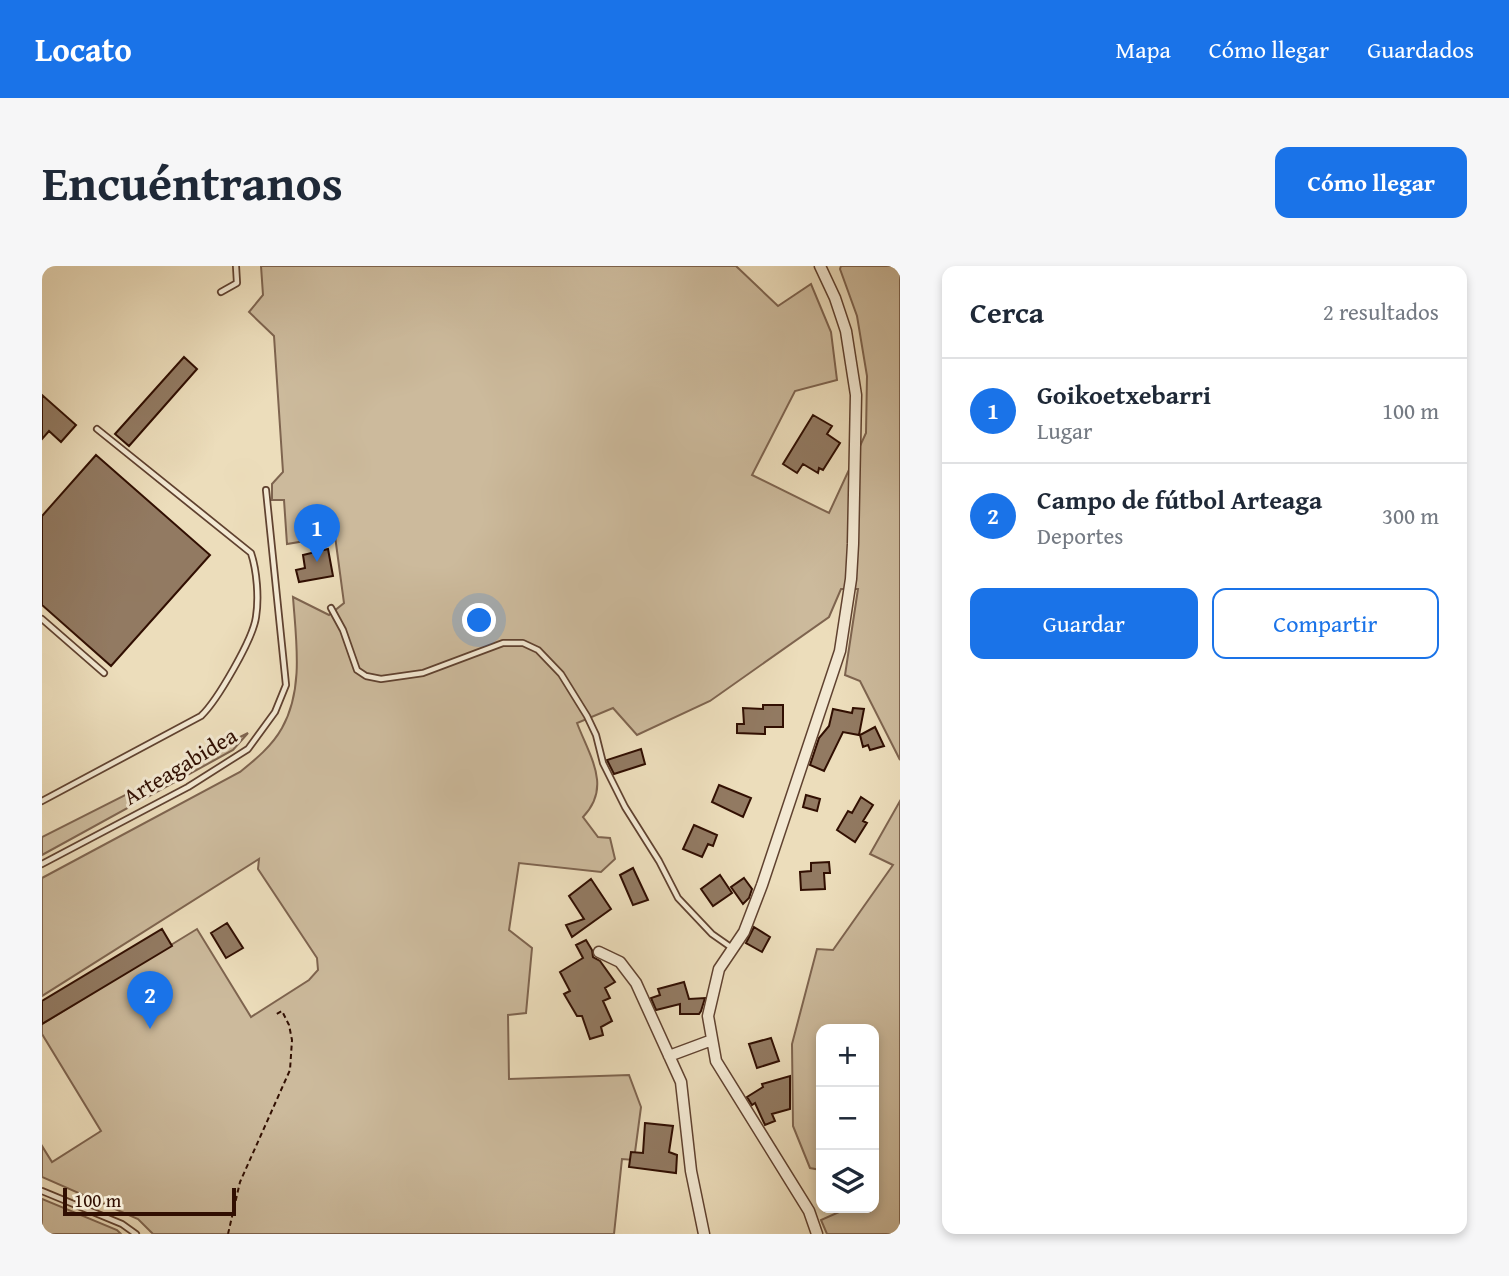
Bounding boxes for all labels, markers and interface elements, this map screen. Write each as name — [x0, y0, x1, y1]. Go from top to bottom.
text: Locato — [35, 25, 132, 73]
text: Mapa — [1115, 32, 1171, 67]
text: Cómo llegar — [1209, 32, 1329, 67]
text: Guardados — [1367, 32, 1474, 67]
text: Encuéntranos — [42, 146, 343, 218]
button: Cómo llegar — [1275, 147, 1467, 218]
text: Cerca — [970, 290, 1044, 334]
text: 2 resultados — [1323, 295, 1439, 328]
text: Goikoetxebarri — [1037, 375, 1211, 414]
text: 1 — [987, 394, 999, 427]
text: 100 m — [1382, 394, 1439, 427]
text: Lugar — [1037, 414, 1092, 447]
text: Campo de fútbol Arteaga — [1037, 480, 1322, 519]
text: 2 — [987, 499, 999, 532]
text: 300 m — [1382, 499, 1439, 532]
pin: 1 — [294, 504, 340, 562]
text: Deportes — [1037, 519, 1123, 552]
button: Guardar — [970, 588, 1198, 659]
button: Compartir — [1212, 588, 1439, 659]
your location — [462, 603, 496, 637]
street label: Arteagabidea — [116, 718, 243, 813]
pin: 2 — [127, 971, 173, 1029]
map controls — [816, 1024, 879, 1213]
button: + — [816, 1024, 879, 1087]
button: − — [816, 1087, 879, 1150]
button: layers — [816, 1150, 879, 1213]
scale bar — [63, 1185, 236, 1217]
text: 100 m — [74, 1186, 121, 1214]

